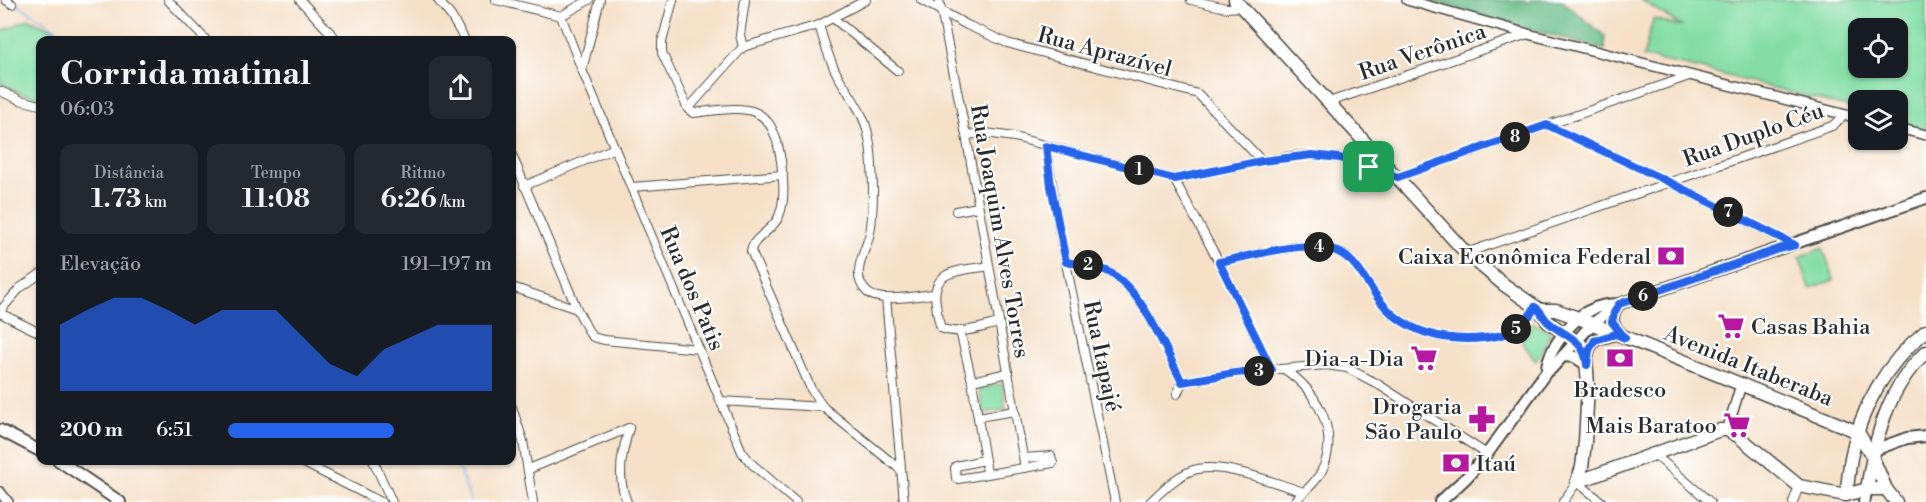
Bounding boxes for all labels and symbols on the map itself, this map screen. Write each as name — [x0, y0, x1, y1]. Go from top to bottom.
street label: Rua Verônica — [1355, 18, 1490, 87]
street label: Rua Aprazível — [1035, 22, 1175, 83]
street label: Rua Duplo Céu — [1679, 97, 1828, 173]
street label: Rua Joaquim Alves Torres — [964, 102, 1035, 360]
pin: 8 — [1500, 122, 1530, 152]
pin — [1343, 141, 1394, 192]
pin: 1 — [1124, 155, 1154, 185]
pin: 7 — [1713, 197, 1743, 227]
street label: Rua dos Patis — [653, 222, 730, 355]
pin: 4 — [1304, 232, 1334, 262]
bank icon: Caixa Econômica Federal — [1656, 241, 1686, 271]
place label: Caixa Econômica Federal — [1398, 244, 1651, 271]
pin: 2 — [1073, 250, 1103, 280]
pin: 6 — [1628, 281, 1658, 311]
street label: Rua Itapajé — [1077, 298, 1126, 414]
supermarket icon: Casas Bahia — [1716, 311, 1746, 341]
pin: 5 — [1501, 314, 1531, 344]
place label: Casas Bahia — [1751, 314, 1871, 341]
street label: Avenida Itaberaba — [1659, 320, 1838, 413]
supermarket icon: Dia-a-Dia — [1409, 343, 1439, 373]
bank icon: Bradesco — [1605, 343, 1635, 373]
place label: Dia-a-Dia — [1305, 346, 1405, 373]
pin: 3 — [1244, 356, 1274, 386]
place label: Bradesco — [1573, 377, 1666, 404]
place label: Drogaria São Paulo — [1365, 394, 1463, 446]
pharmacy icon: Drogaria São Paulo — [1467, 404, 1497, 434]
supermarket icon: Mais Baratoo — [1722, 410, 1752, 440]
place label: Mais Baratoo — [1586, 413, 1717, 440]
bank icon: Itaú — [1441, 448, 1471, 478]
place label: Itaú — [1476, 451, 1517, 478]

